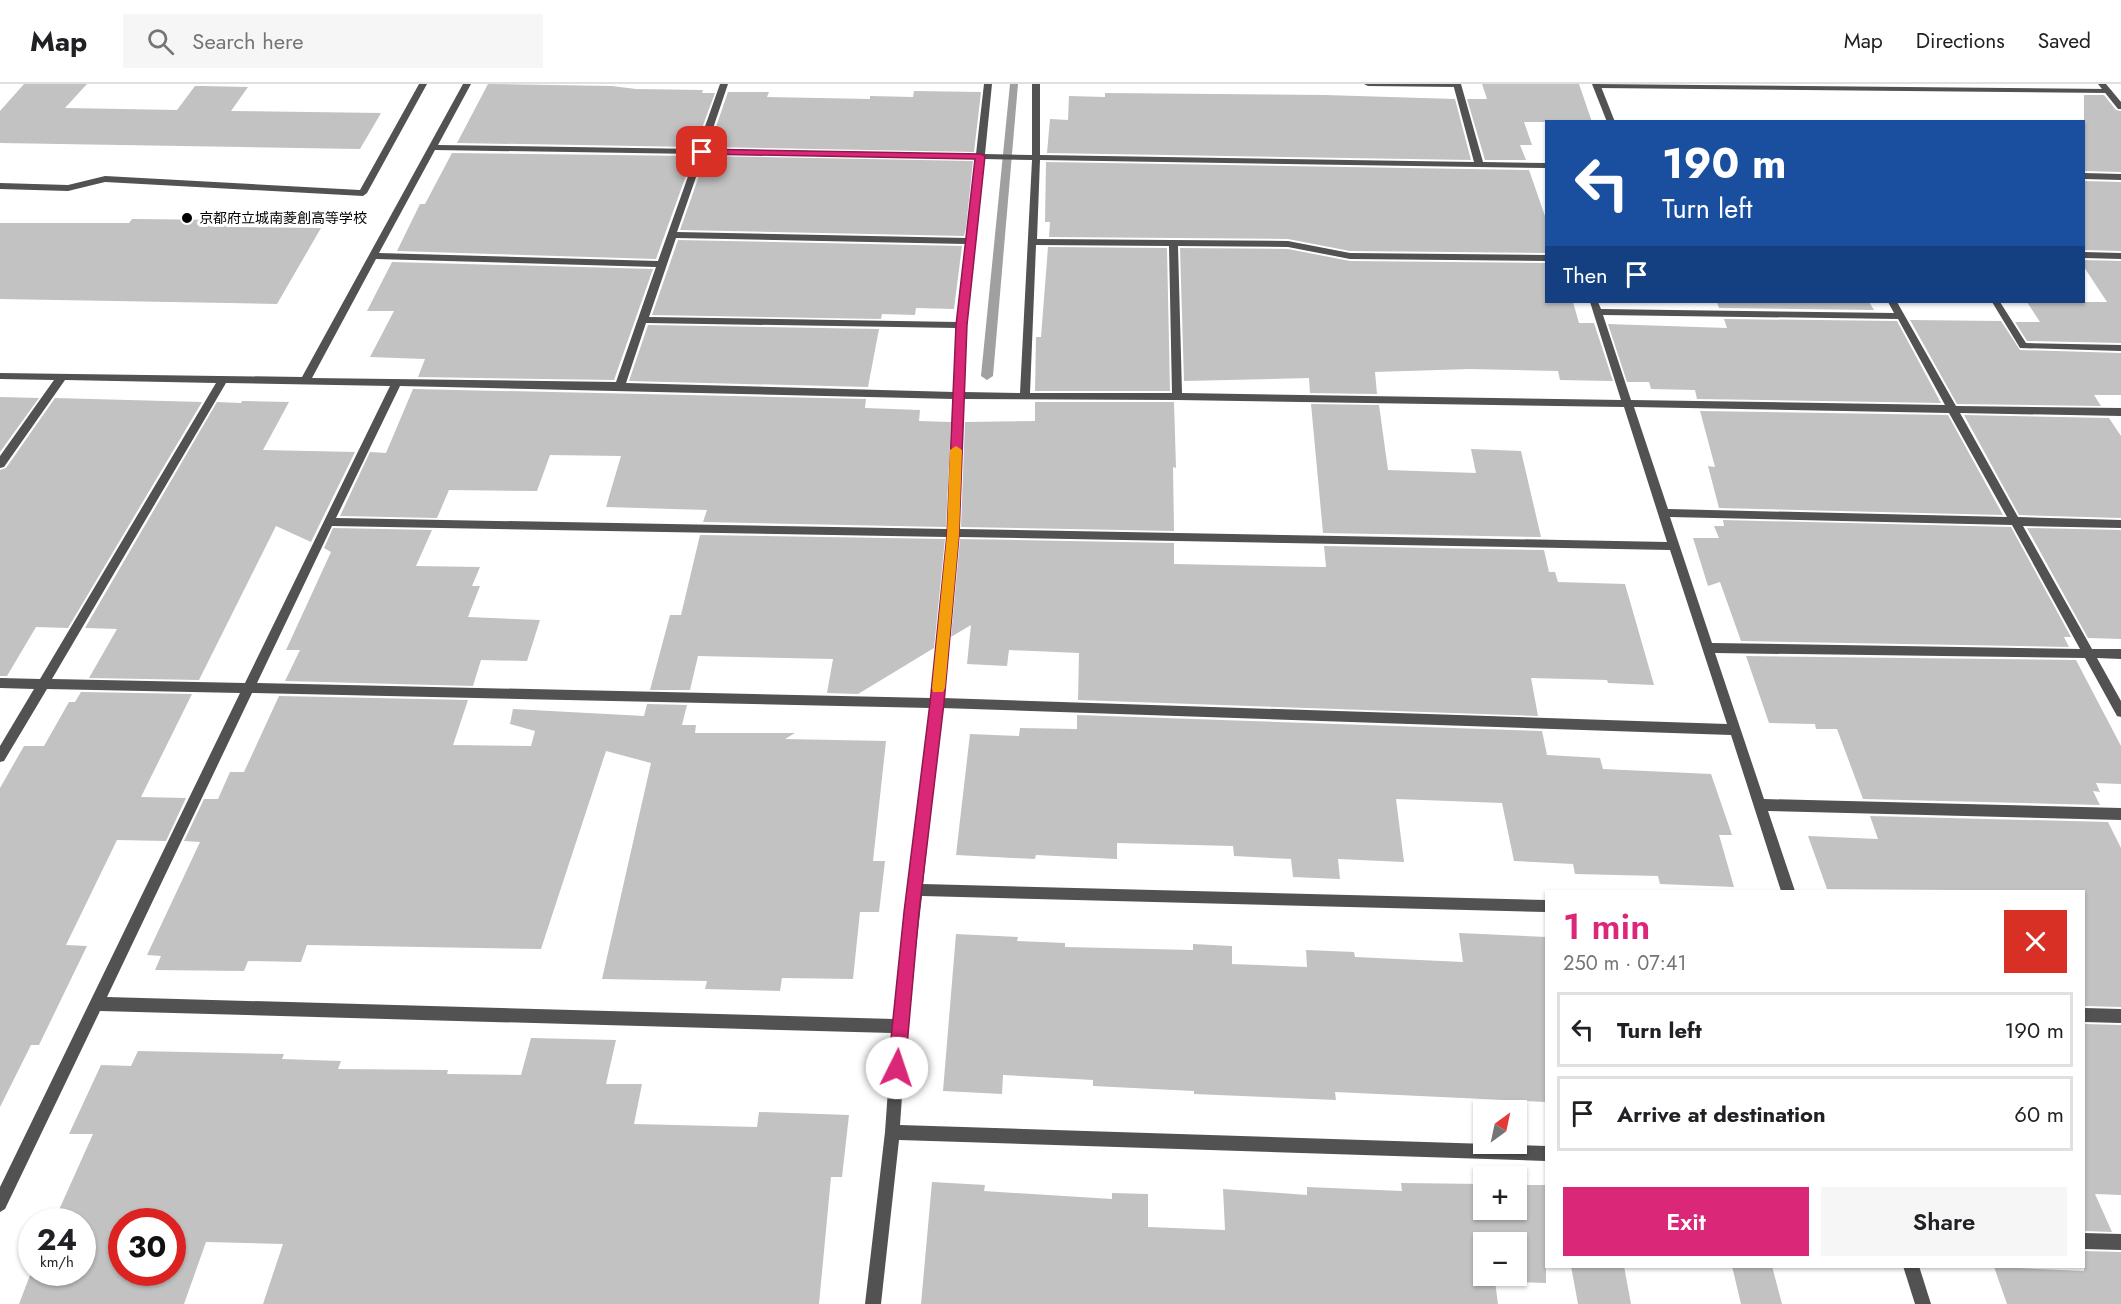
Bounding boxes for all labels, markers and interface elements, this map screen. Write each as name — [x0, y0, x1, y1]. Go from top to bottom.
search box — [123, 14, 543, 68]
text: Map — [30, 21, 87, 62]
icon: search — [144, 25, 177, 58]
text: Search here — [192, 25, 304, 57]
text: Map — [1844, 26, 1883, 56]
text: Directions — [1916, 26, 2005, 56]
text: Saved — [2038, 26, 2091, 56]
pin — [676, 126, 727, 177]
text: 190 m — [1662, 133, 1786, 194]
icon: arrive — [685, 135, 718, 168]
icon: left — [1563, 144, 1641, 222]
text: Turn left — [1662, 189, 1752, 228]
place label: 京都府立城南菱創高等学校 — [199, 208, 367, 228]
marker: 京都府立城南菱創高等学校 — [180, 211, 194, 225]
icon: arrive — [1620, 258, 1653, 291]
text: Then — [1563, 259, 1608, 291]
text: 1 min — [1563, 900, 1650, 952]
button: close — [2004, 910, 2067, 973]
text: 250 m · 07:41 — [1563, 949, 1686, 978]
icon: left — [1566, 1013, 1599, 1046]
text: Turn left — [1617, 1014, 1702, 1046]
text: 190 m — [2004, 1014, 2064, 1046]
position arrow — [865, 1036, 929, 1100]
icon: arrive — [1566, 1097, 1599, 1130]
text: Arrive at destination — [1617, 1098, 1826, 1130]
text: 60 m — [2014, 1098, 2064, 1130]
north arrow — [1473, 1100, 1527, 1154]
map controls — [1473, 1100, 1527, 1286]
button: + — [1473, 1166, 1527, 1220]
button: Exit — [1563, 1187, 1809, 1256]
button: Share — [1821, 1187, 2067, 1256]
speed limit sign: 30 — [108, 1208, 186, 1286]
text: 24 — [37, 1218, 77, 1261]
button: − — [1473, 1232, 1527, 1286]
text: km/h — [40, 1251, 74, 1273]

